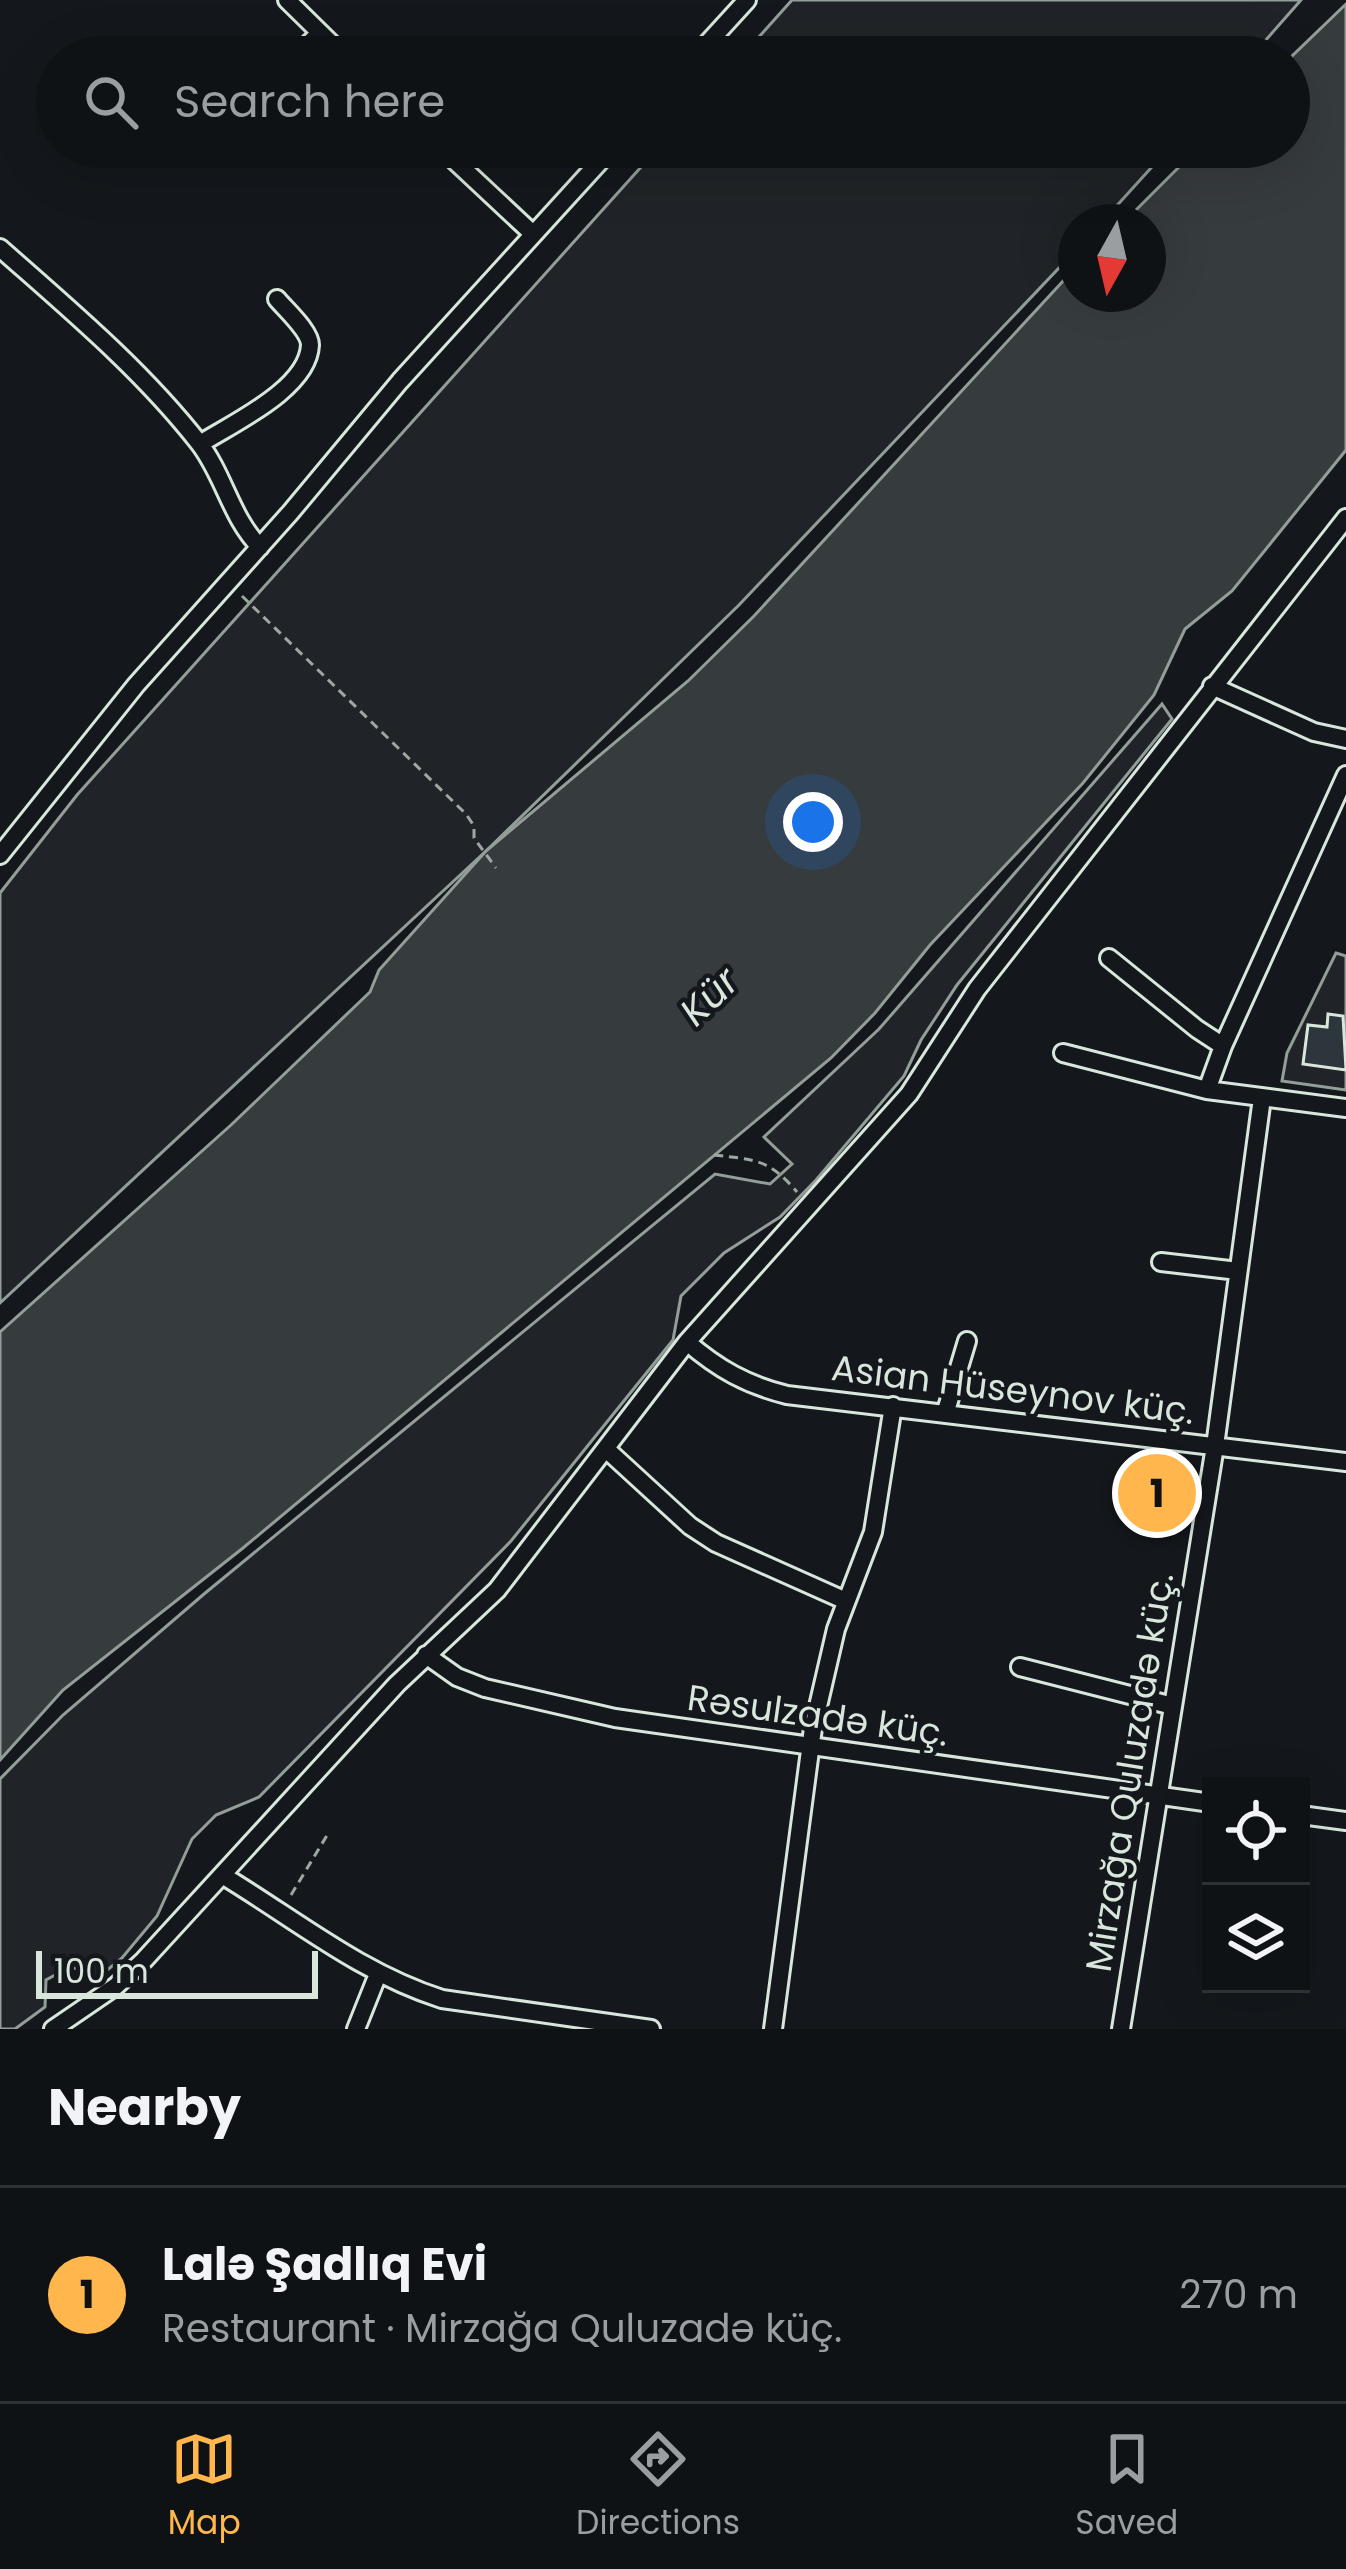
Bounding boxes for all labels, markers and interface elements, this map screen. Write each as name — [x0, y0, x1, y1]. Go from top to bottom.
search box — [36, 36, 1310, 168]
icon: search — [78, 69, 144, 135]
text: Search here — [174, 70, 445, 133]
north arrow — [1058, 204, 1166, 312]
your location — [783, 792, 843, 852]
water label: Kür — [668, 954, 752, 1038]
street label: Asian Hüseynov küç. — [829, 1342, 1197, 1437]
pin: 1 — [1118, 1448, 1196, 1538]
street label: Mirzağa Quluzadə küç. — [1073, 1569, 1186, 1975]
street label: Rəsulzadə küç. — [684, 1672, 952, 1759]
map controls — [1202, 1777, 1310, 1993]
button: locate — [1202, 1777, 1310, 1885]
button: layers — [1202, 1885, 1310, 1993]
scale bar — [36, 1945, 318, 1998]
text: 100 m — [54, 1948, 149, 1995]
text: Nearby — [48, 2071, 241, 2143]
text: Lalə Şadlıq Evi — [162, 2233, 487, 2296]
text: 1 — [80, 2267, 94, 2322]
text: 270 m — [1179, 2267, 1298, 2322]
text: Restaurant · Mirzağa Quluzadə küç. — [162, 2301, 842, 2356]
tab: Map — [168, 2426, 241, 2548]
tab: Directions — [576, 2426, 740, 2548]
tab: Saved — [1075, 2426, 1178, 2548]

